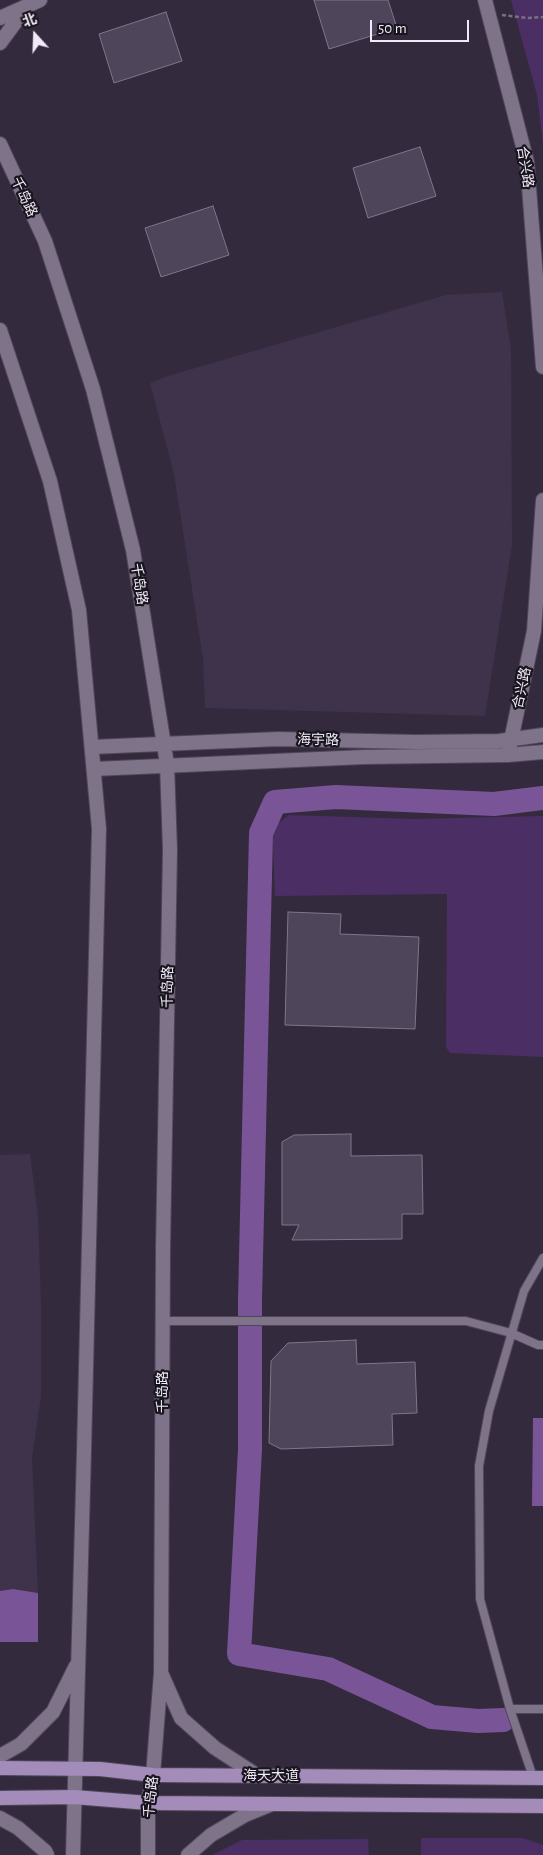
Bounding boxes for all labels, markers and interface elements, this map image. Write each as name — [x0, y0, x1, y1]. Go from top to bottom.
north arrow — [10, 10, 60, 60]
scale bar — [373, 10, 472, 42]
text: 北 — [21, 12, 39, 30]
text: 50 m — [378, 21, 407, 36]
street label: 合兴路 — [513, 145, 537, 189]
street label: 千岛路 — [8, 174, 40, 220]
street label: 千岛路 — [127, 562, 151, 606]
street label: 合兴路 — [509, 666, 535, 710]
street label: 海宇路 — [297, 731, 339, 749]
street label: 千岛路 — [159, 966, 177, 1008]
street label: 千岛路 — [155, 1371, 171, 1413]
street label: 海天大道 — [243, 1768, 299, 1784]
street label: 千岛路 — [140, 1775, 162, 1819]

